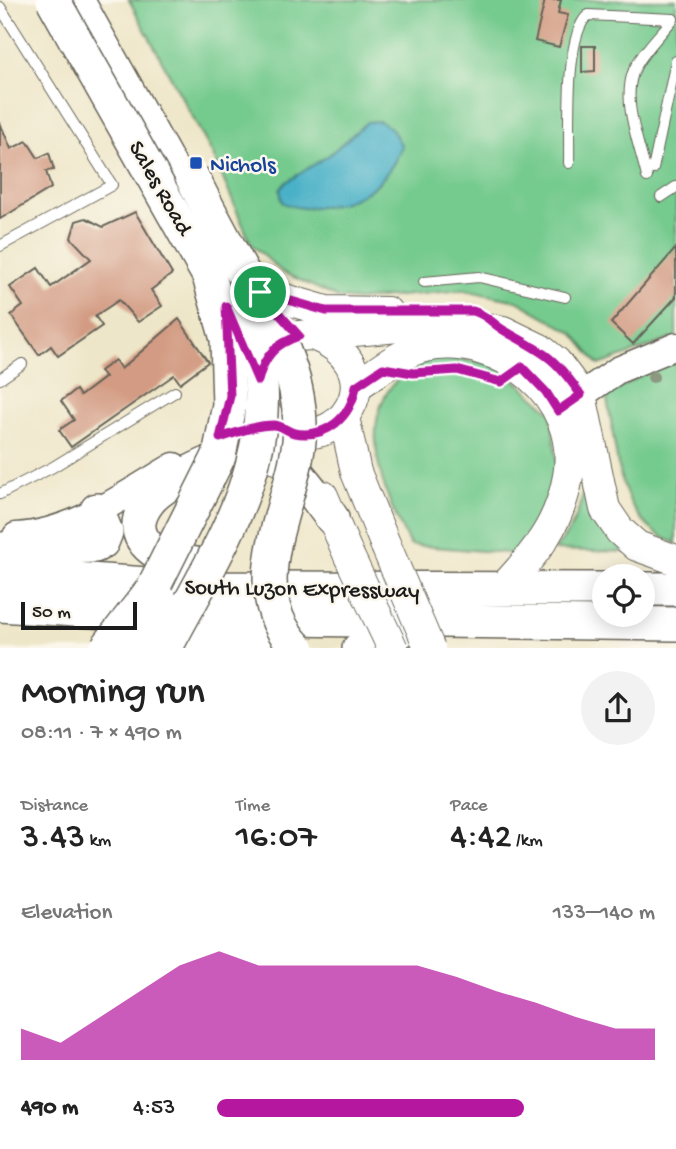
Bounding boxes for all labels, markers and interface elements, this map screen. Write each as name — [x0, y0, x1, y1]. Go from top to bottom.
street label: Sales Road — [121, 137, 198, 242]
place label: Nichols — [210, 153, 276, 180]
marker: Nichols — [188, 155, 204, 171]
pin — [230, 262, 290, 322]
icon: arrive — [241, 273, 279, 311]
map controls — [592, 564, 655, 627]
button: locate — [592, 564, 655, 627]
street label: South Luzon Expressway — [184, 575, 420, 606]
scale bar — [21, 600, 136, 631]
text: 50 m — [32, 602, 71, 625]
button: share — [581, 671, 655, 745]
text: Morning run — [21, 672, 205, 716]
text: 08:11 · 7 × 490 m — [21, 720, 182, 747]
text: Distance — [21, 795, 88, 818]
text: Time — [236, 795, 270, 818]
text: Pace — [450, 795, 488, 818]
text: 3.43 — [21, 818, 85, 859]
text: 16:07 — [236, 818, 317, 859]
text: 4:42 — [450, 818, 512, 859]
text: km — [85, 830, 111, 853]
text: /km — [512, 830, 543, 853]
text: Elevation — [21, 900, 112, 927]
text: 133–140 m — [553, 900, 655, 927]
text: 490 m — [21, 1095, 78, 1122]
text: 4:53 — [133, 1095, 175, 1122]

